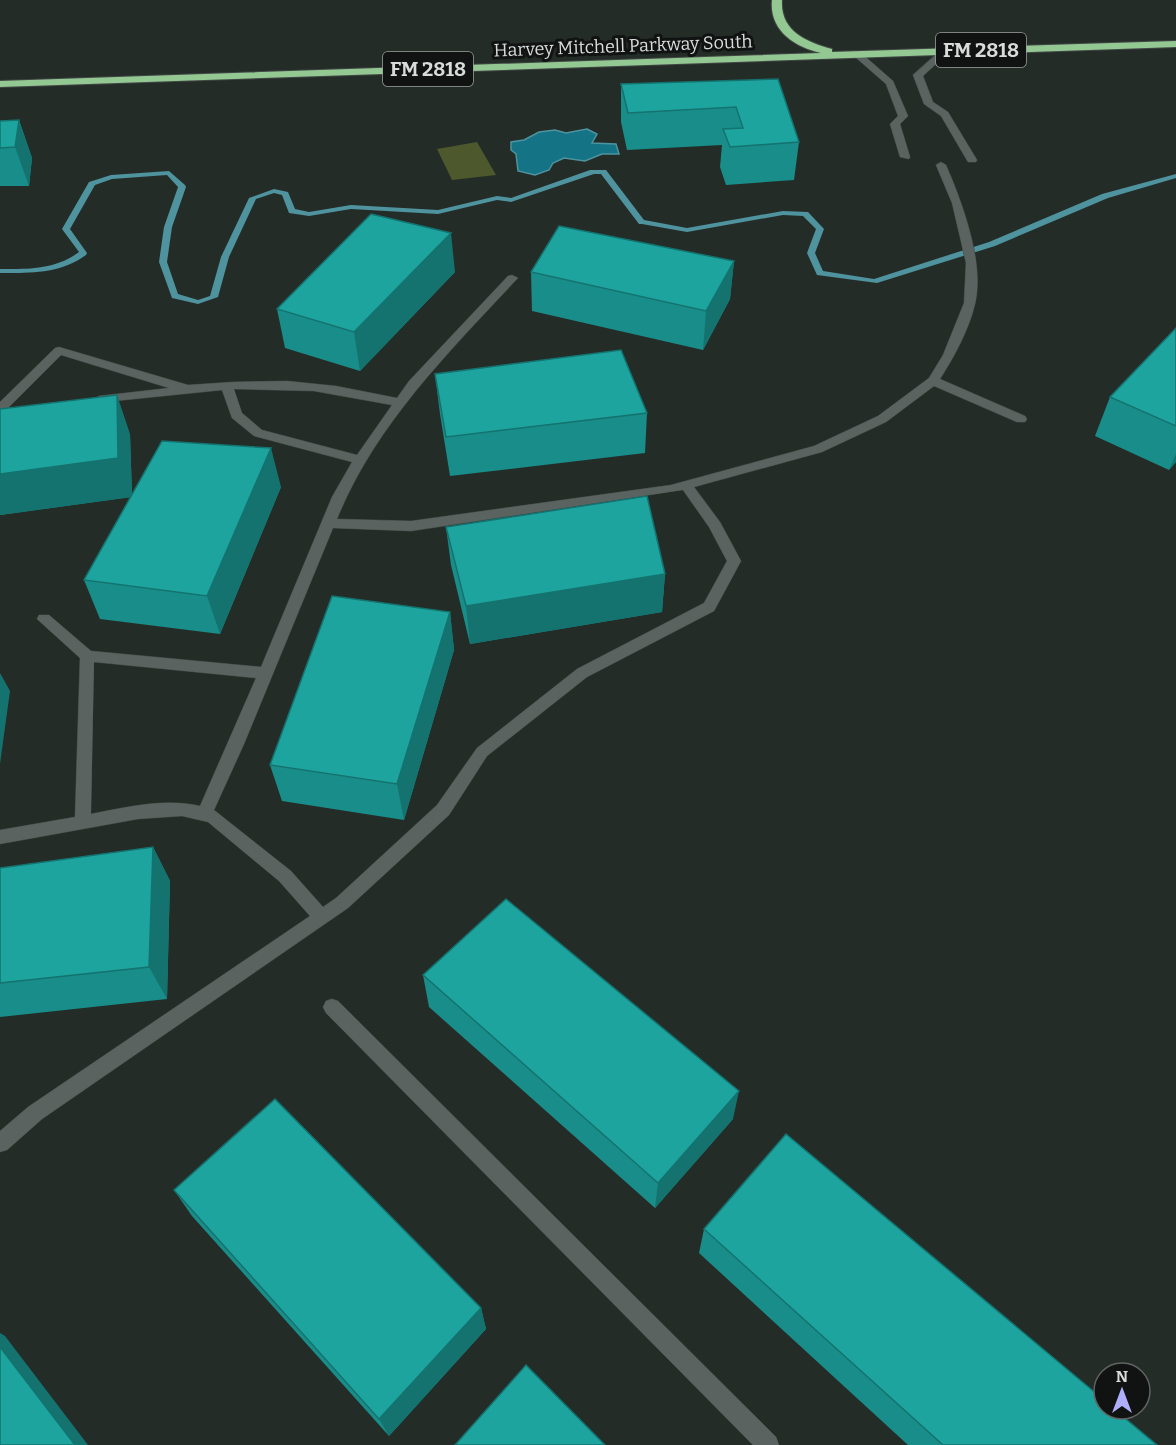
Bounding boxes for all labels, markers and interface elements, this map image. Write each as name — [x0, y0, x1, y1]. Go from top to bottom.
street label: Harvey Mitchell Parkway South — [493, 30, 753, 62]
road number: FM 2818 — [936, 33, 1026, 67]
road number: FM 2818 — [383, 52, 473, 86]
north arrow — [1092, 1361, 1152, 1421]
text: N — [1116, 1367, 1128, 1386]

